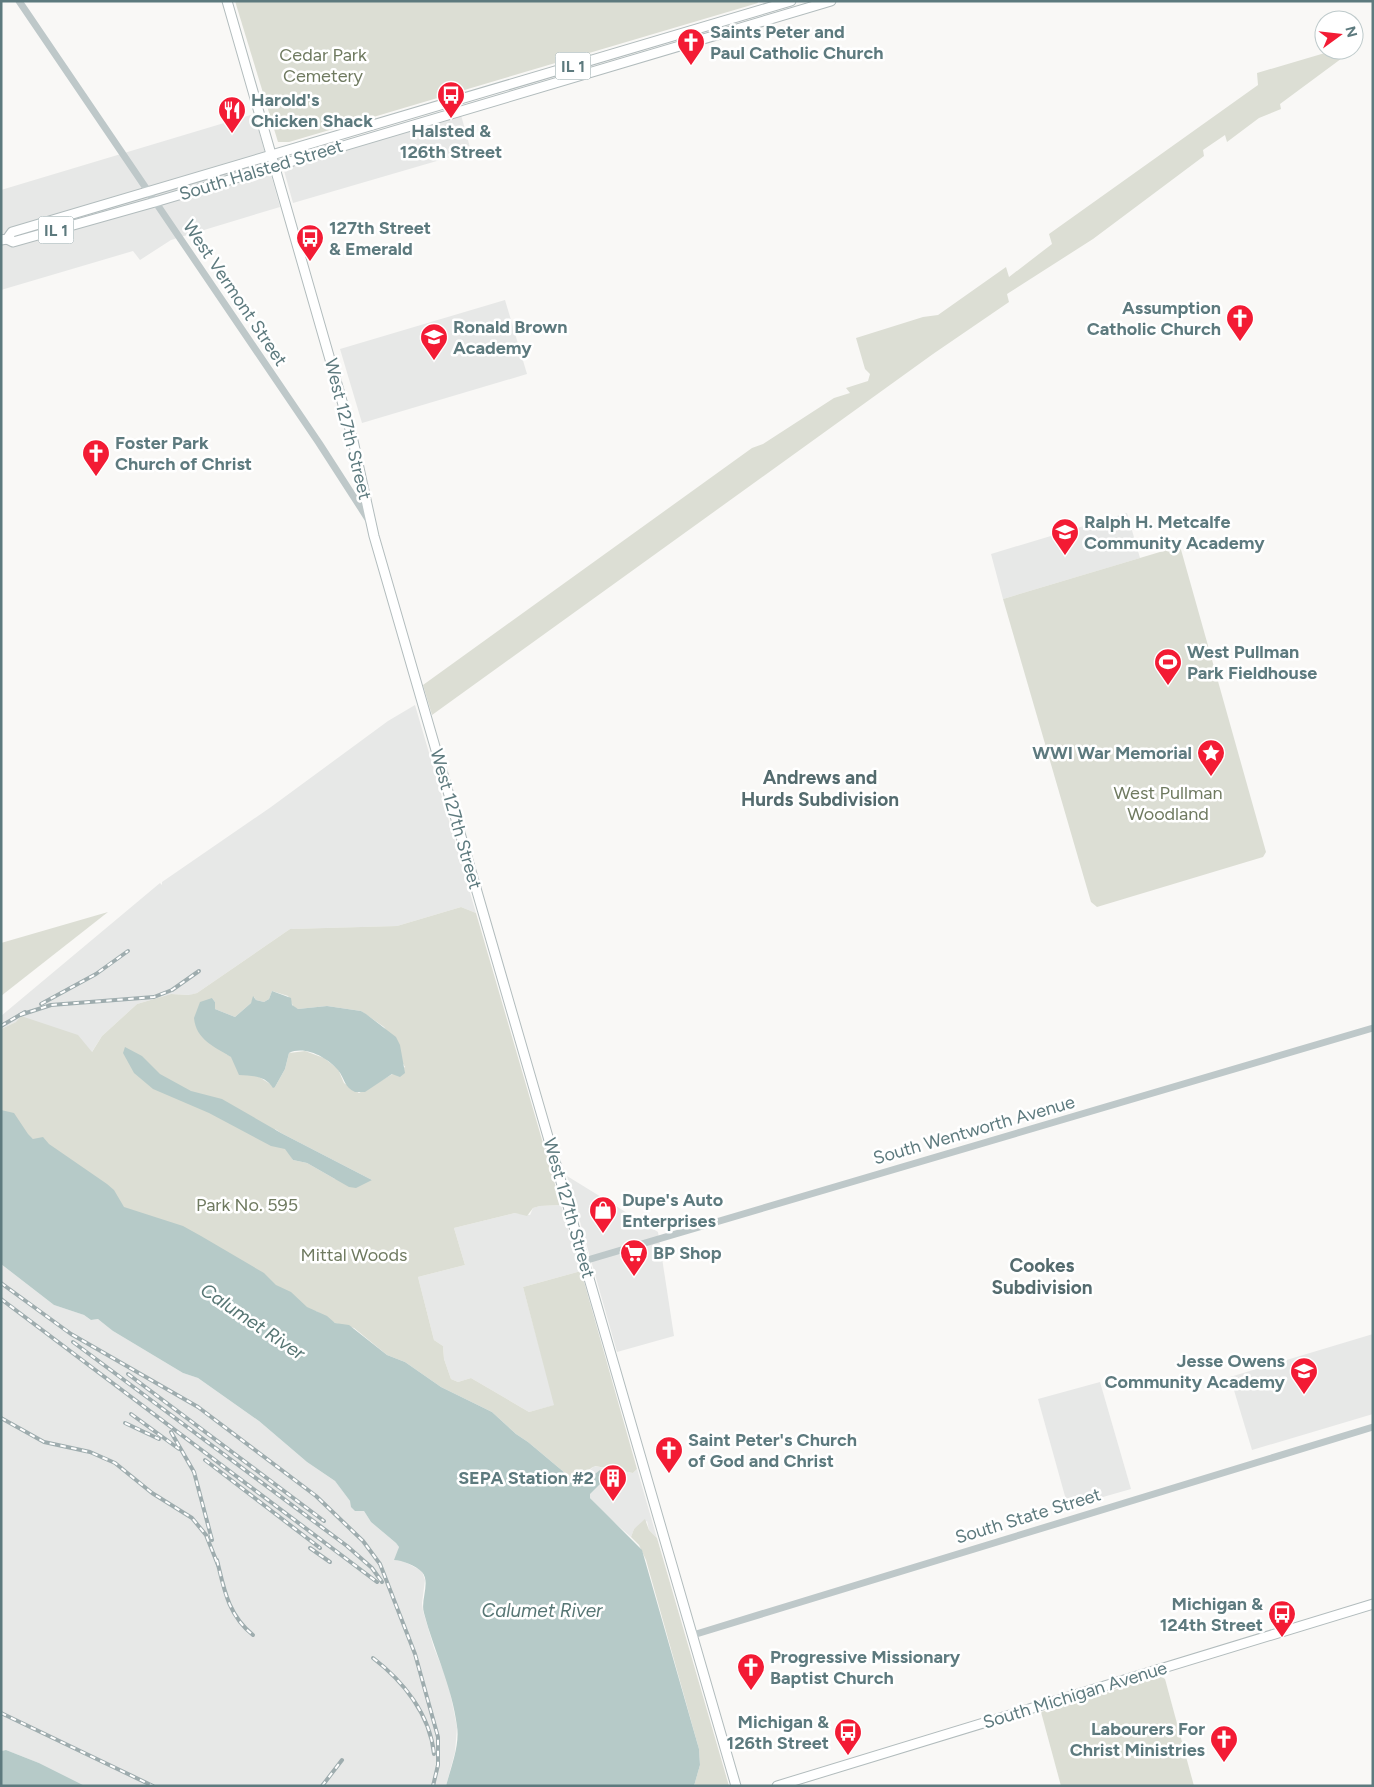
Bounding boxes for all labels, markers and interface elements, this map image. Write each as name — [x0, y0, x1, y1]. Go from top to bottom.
north arrow — [1314, 10, 1364, 60]
place label: Saints Peter and Paul Catholic Church — [710, 21, 884, 64]
text: N — [1341, 24, 1361, 39]
church icon: Saints Peter and Paul Catholic Church — [676, 27, 706, 66]
park label: Cedar Park Cemetery — [279, 44, 367, 87]
road number: IL 1 — [556, 52, 590, 80]
bus stop icon: Halsted & 126th Street — [436, 80, 466, 119]
place label: Harold's Chicken Shack — [251, 89, 373, 132]
restaurant icon: Harold's Chicken Shack — [217, 95, 247, 134]
place label: Halsted & 126th Street — [400, 120, 502, 163]
street label: South Halsted Street — [177, 135, 346, 205]
road number: IL 1 — [38, 216, 74, 244]
street label: West Vermont Street — [178, 216, 292, 370]
place label: 127th Street & Emerald — [329, 217, 431, 260]
bus stop icon: 127th Street & Emerald — [295, 223, 325, 262]
place label: Assumption Catholic Church — [1087, 297, 1221, 340]
church icon: Assumption Catholic Church — [1225, 303, 1255, 342]
place label: Ronald Brown Academy — [453, 316, 567, 359]
school or university icon: Ronald Brown Academy — [419, 322, 449, 361]
street label: West 127th Street — [320, 356, 376, 502]
place label: Foster Park Church of Christ — [115, 432, 252, 475]
church icon: Foster Park Church of Christ — [81, 438, 111, 477]
place label: Ralph H. Metcalfe Community Academy — [1084, 511, 1265, 554]
school or university icon: Ralph H. Metcalfe Community Academy — [1050, 517, 1080, 556]
place label: West Pullman Park Fieldhouse — [1187, 641, 1317, 684]
sports icon: West Pullman Park Fieldhouse — [1153, 647, 1183, 686]
place icon: WWI War Memorial — [1196, 738, 1226, 777]
place label: WWI War Memorial — [1032, 742, 1192, 764]
street label: West 127th Street — [425, 746, 487, 892]
district label: Andrews and Hurds Subdivision — [741, 766, 899, 811]
park label: West Pullman Woodland — [1114, 782, 1222, 825]
street label: South Wentworth Avenue — [871, 1091, 1077, 1169]
street label: West 127th Street — [538, 1135, 600, 1281]
place label: Dupe's Auto Enterprises — [622, 1189, 723, 1232]
park label: Park No. 595 — [196, 1194, 298, 1216]
shop icon: Dupe's Auto Enterprises — [588, 1195, 618, 1234]
supermarket icon: BP Shop — [619, 1238, 649, 1277]
place label: BP Shop — [653, 1242, 722, 1264]
park label: Mittal Woods — [301, 1244, 407, 1266]
district label: Cookes Subdivision — [991, 1254, 1093, 1299]
water label: Calumet River — [196, 1278, 310, 1365]
place label: Jesse Owens Community Academy — [1104, 1350, 1286, 1393]
school or university icon: Jesse Owens Community Academy — [1289, 1356, 1319, 1395]
place label: Saint Peter's Church of God and Christ — [688, 1429, 857, 1472]
church icon: Saint Peter's Church of God and Christ — [654, 1435, 684, 1474]
building icon: SEPA Station #2 — [598, 1463, 628, 1502]
place label: SEPA Station #2 — [458, 1467, 594, 1489]
street label: South State Street — [952, 1483, 1104, 1549]
place label: Michigan & 124th Street — [1160, 1593, 1263, 1636]
water label: Calumet River — [481, 1599, 603, 1622]
bus stop icon: Michigan & 124th Street — [1267, 1599, 1297, 1638]
place label: Progressive Missionary Baptist Church — [770, 1646, 961, 1689]
church icon: Progressive Missionary Baptist Church — [736, 1652, 766, 1691]
street label: South Michigan Avenue — [980, 1656, 1170, 1733]
place label: Michigan & 126th Street — [727, 1711, 829, 1754]
bus stop icon: Michigan & 126th Street — [833, 1717, 863, 1756]
place label: Labourers For Christ Ministries — [1070, 1718, 1206, 1761]
church icon: Labourers For Christ Ministries — [1209, 1724, 1239, 1763]

